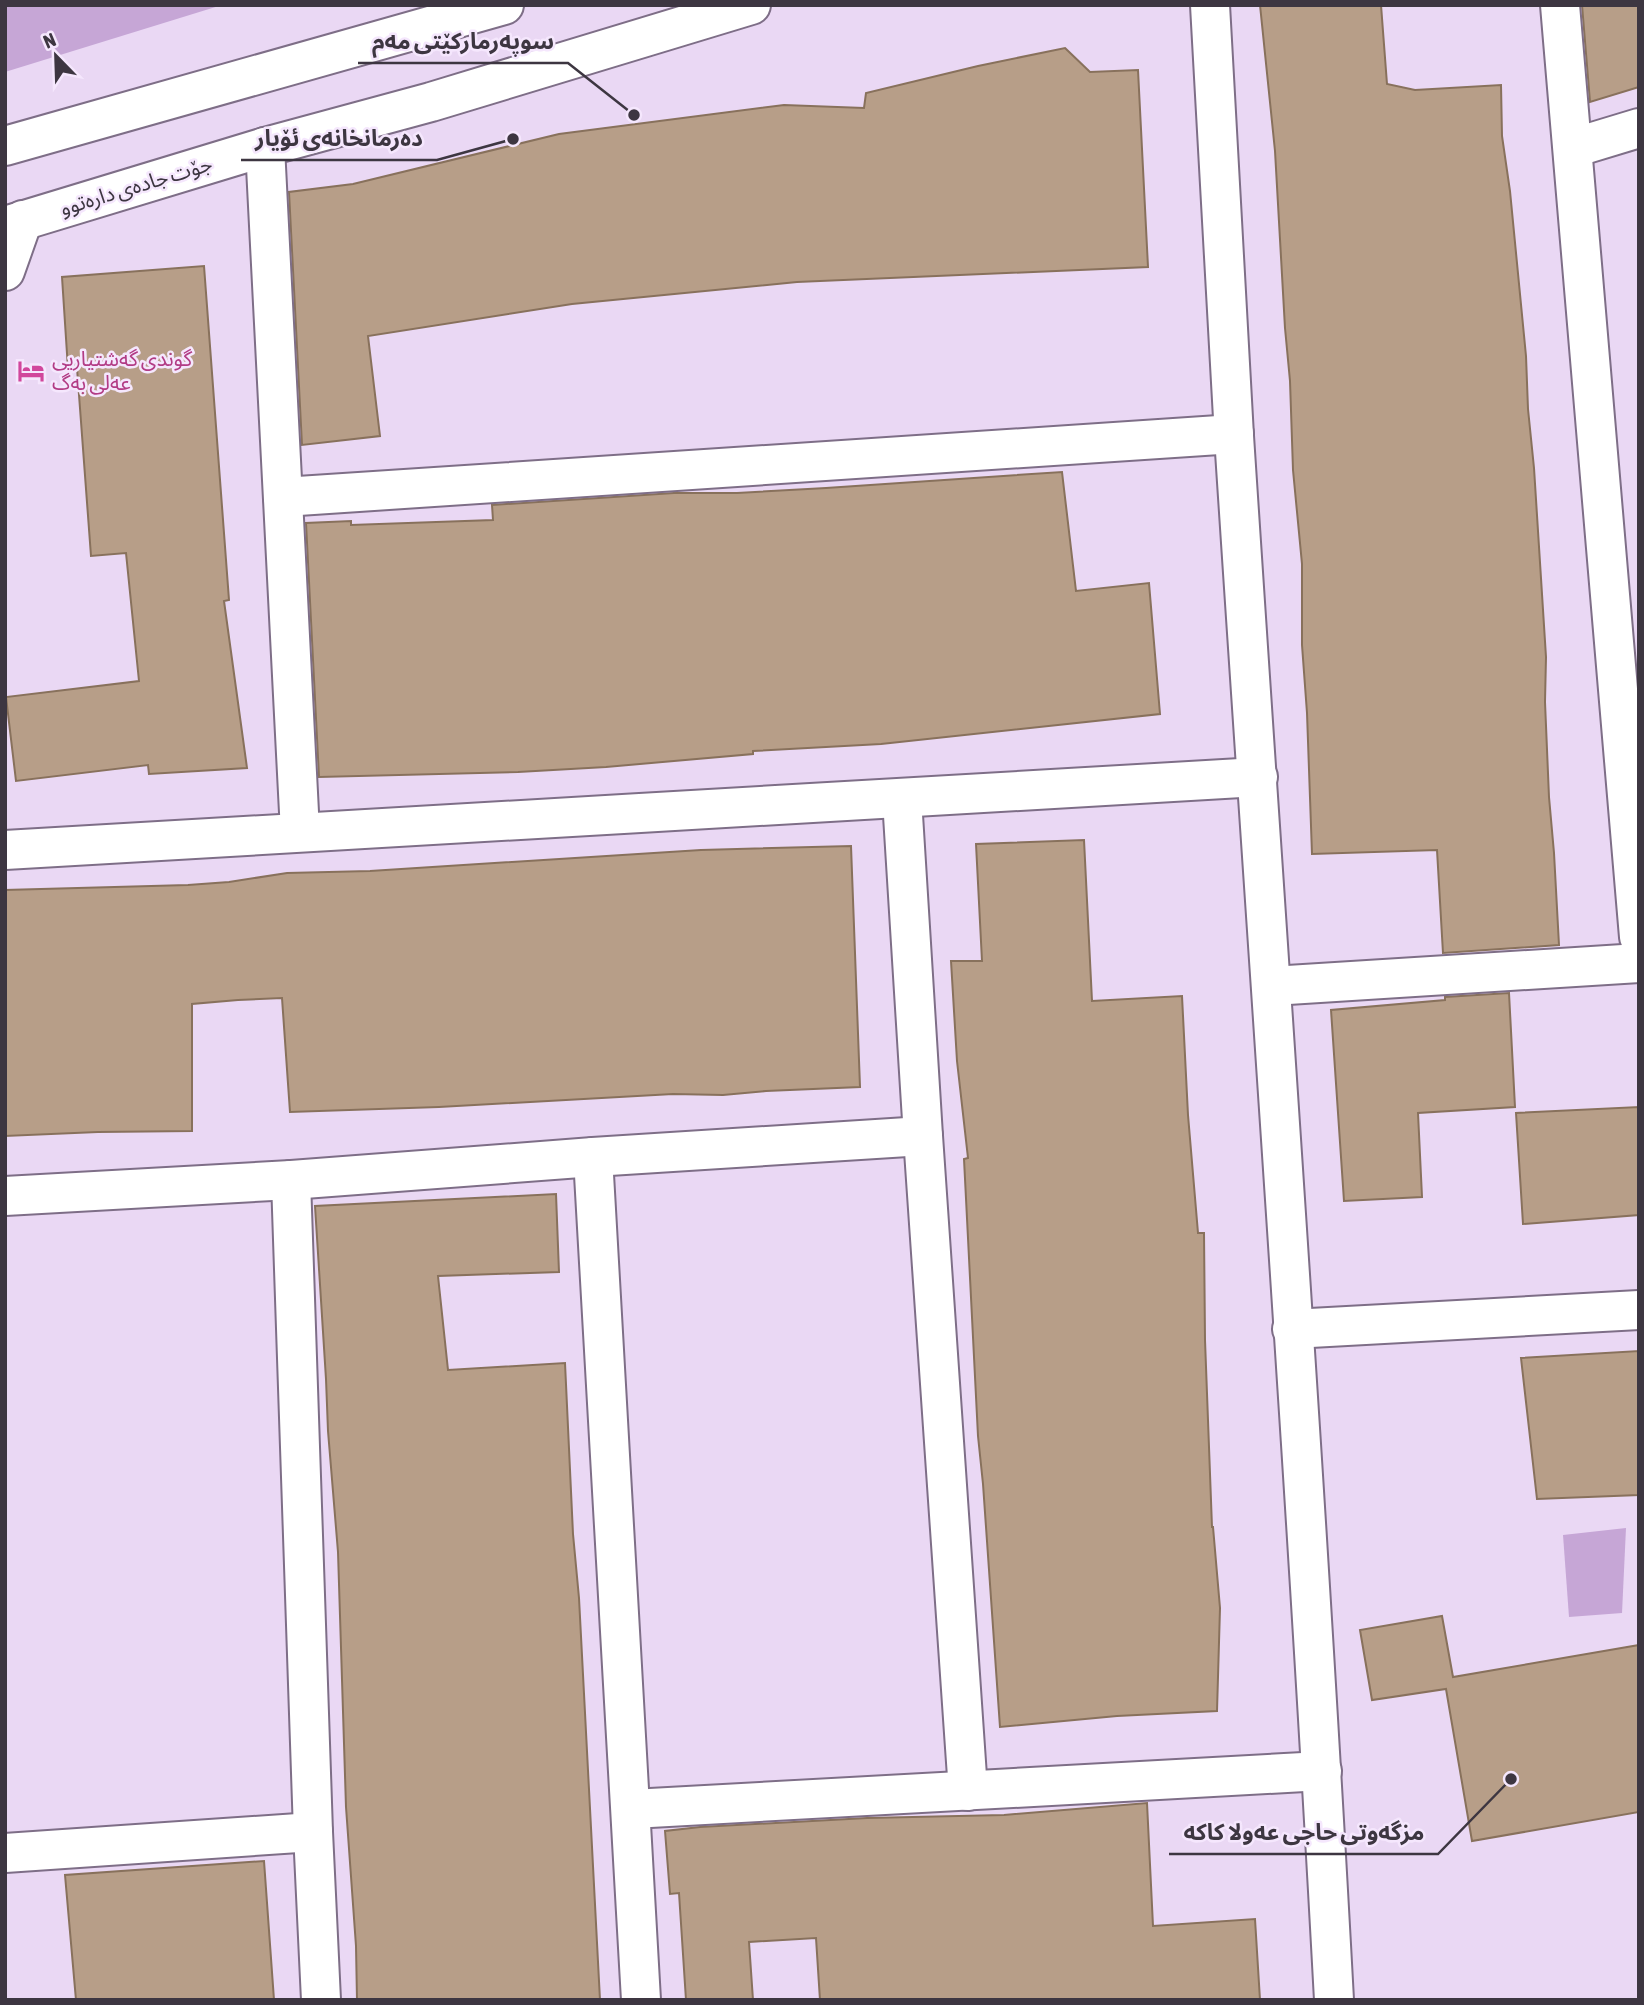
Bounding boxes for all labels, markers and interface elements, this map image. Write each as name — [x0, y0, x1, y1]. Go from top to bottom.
callout: سوپەرمارکێتی مەم — [358, 19, 568, 63]
north arrow — [21, 21, 91, 91]
text: N — [40, 28, 59, 53]
text: سوپەرمارکێتی مەم — [372, 28, 554, 59]
callout: دەرمانخانەی ئۆیار — [241, 116, 437, 160]
text: دەرمانخانەی ئۆیار — [254, 125, 423, 152]
street label: جۆت جادەی دارەتوو — [57, 150, 215, 221]
place label: گوندی گەشتیاریی عەلی بەگ — [52, 346, 192, 395]
hotel icon: گوندی گەشتیاریی عەلی بەگ — [16, 356, 46, 386]
callout: مزگەوتی حاجی عەولا کاکە — [1169, 1810, 1438, 1854]
text: مزگەوتی حاجی عەولا کاکە — [1184, 1819, 1424, 1846]

